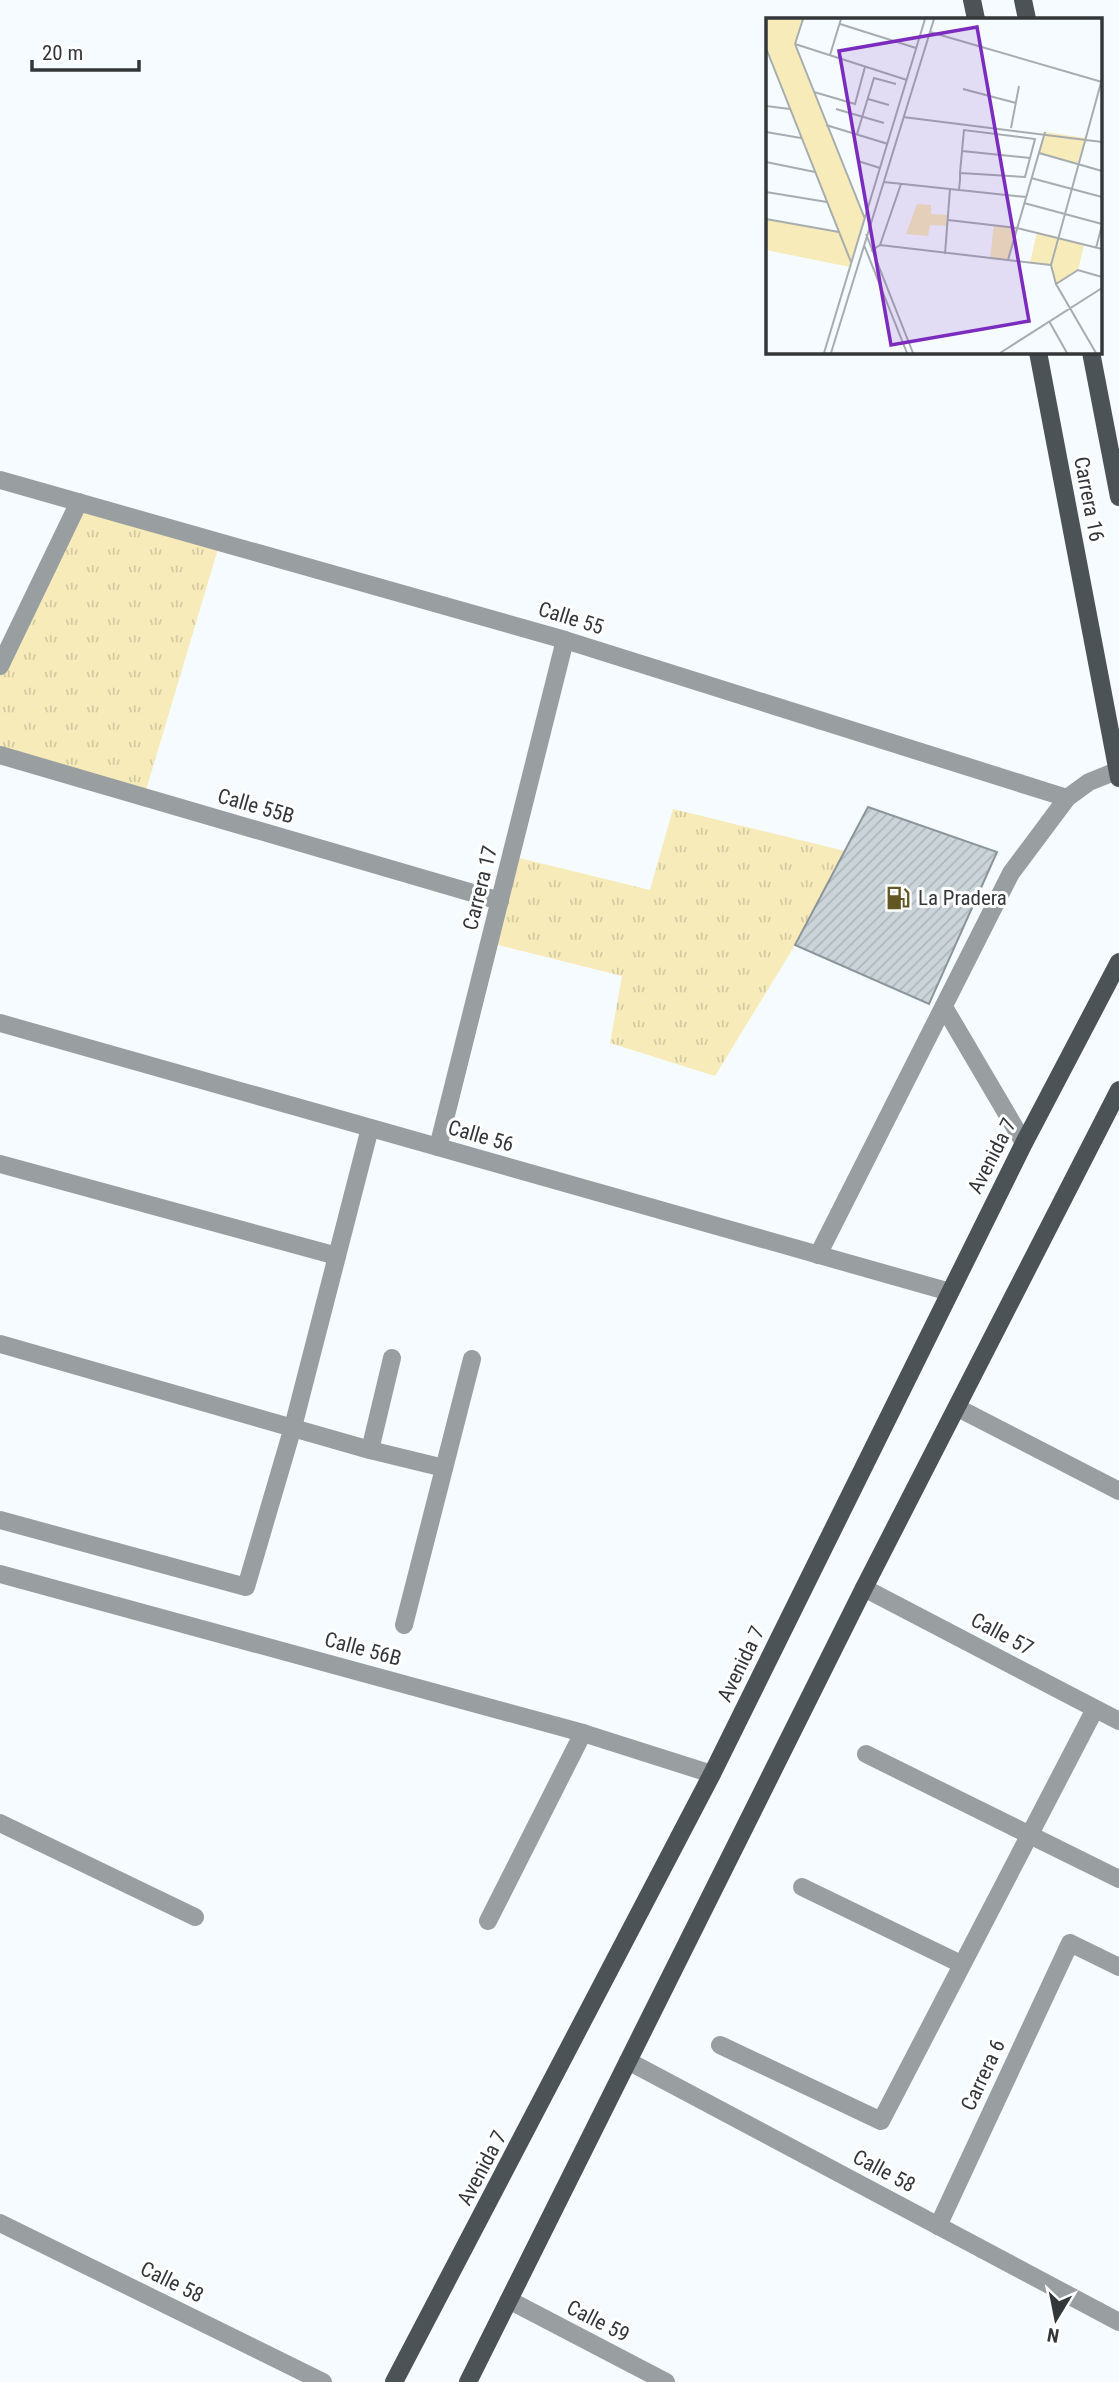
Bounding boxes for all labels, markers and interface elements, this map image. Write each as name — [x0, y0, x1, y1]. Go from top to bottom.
inset map — [766, 18, 1102, 354]
scale bar — [32, 28, 138, 72]
text: 20 m — [42, 41, 83, 65]
street label: Carrera 16 — [1069, 454, 1109, 544]
street label: Calle 55 — [535, 597, 607, 639]
street label: Calle 55B — [215, 784, 297, 828]
street label: Carrera 17 — [458, 843, 502, 933]
fuel station icon: La Pradera — [884, 884, 912, 912]
place label: La Pradera — [918, 886, 1007, 910]
street label: Avenida 7 — [963, 1114, 1021, 1198]
street label: Calle 56 — [445, 1115, 517, 1157]
street label: Calle 57 — [967, 1608, 1037, 1660]
street label: Avenida 7 — [712, 1622, 770, 1706]
street label: Calle 56B — [322, 1627, 404, 1671]
street label: Carrera 6 — [956, 2036, 1010, 2114]
street label: Avenida 7 — [452, 2127, 512, 2209]
street label: Calle 58 — [849, 2145, 919, 2197]
street label: Calle 58 — [137, 2257, 207, 2307]
north arrow — [1021, 2284, 1091, 2354]
street label: Calle 59 — [563, 2295, 633, 2347]
text: N — [1045, 2323, 1061, 2348]

